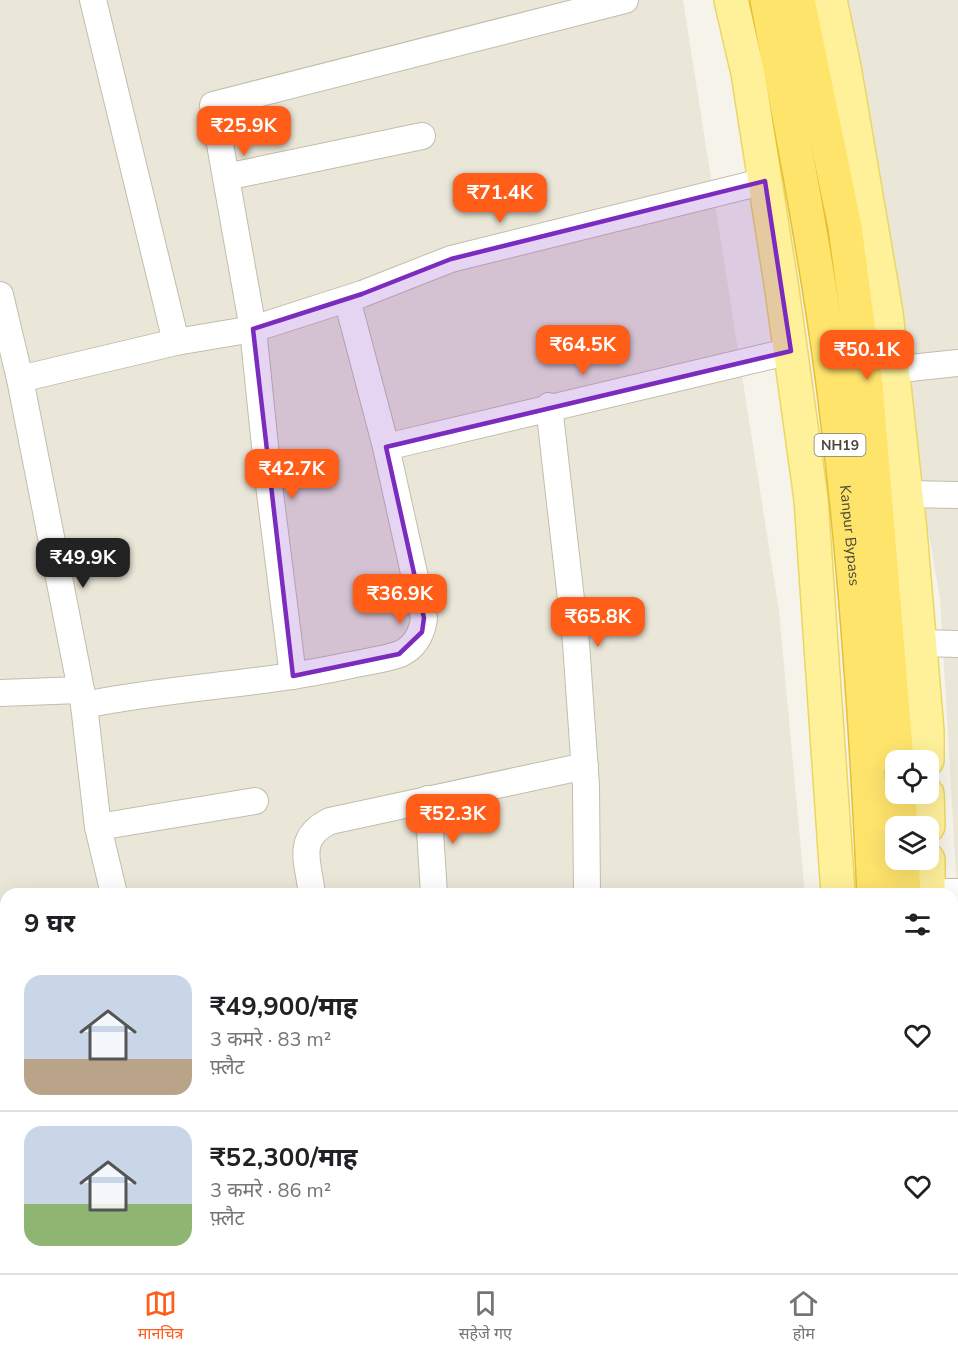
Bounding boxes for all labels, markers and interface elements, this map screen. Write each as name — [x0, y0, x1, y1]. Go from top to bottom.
pin: ₹25.9K — [195, 106, 293, 157]
text: ₹25.9K — [211, 112, 277, 139]
pin: ₹71.4K — [451, 173, 549, 224]
text: ₹71.4K — [467, 179, 533, 206]
pin: ₹64.5K — [534, 325, 632, 376]
pin: ₹50.1K — [818, 330, 916, 381]
text: ₹64.5K — [550, 331, 616, 358]
text: ₹50.1K — [834, 336, 900, 363]
road number: NH19 — [814, 434, 866, 456]
pin: ₹42.7K — [243, 449, 341, 500]
text: ₹42.7K — [259, 455, 325, 482]
street label: Kanpur Bypass — [835, 484, 865, 587]
pin: ₹49.9K — [34, 538, 132, 589]
text: ₹49.9K — [50, 544, 116, 571]
pin: ₹36.9K — [351, 574, 449, 625]
text: ₹36.9K — [367, 580, 433, 607]
pin: ₹65.8K — [549, 597, 647, 648]
text: ₹65.8K — [565, 603, 631, 630]
map controls — [885, 750, 939, 870]
button: locate — [885, 750, 939, 804]
pin: ₹52.3K — [404, 794, 502, 845]
text: ₹52.3K — [420, 800, 486, 827]
button: layers — [885, 816, 939, 870]
text: 9 घर — [24, 906, 75, 941]
icon: filters — [901, 908, 934, 941]
text: ₹49,900/माह — [210, 989, 358, 1024]
icon: home — [72, 999, 144, 1071]
icon: heart — [901, 1019, 934, 1052]
text: 3 कमरे · 83 m² — [210, 1026, 331, 1053]
text: फ़्लैट — [210, 1054, 245, 1081]
text: ₹52,300/माह — [210, 1140, 358, 1175]
icon: home — [72, 1150, 144, 1222]
icon: heart — [901, 1170, 934, 1203]
text: 3 कमरे · 86 m² — [210, 1177, 331, 1204]
text: फ़्लैट — [210, 1205, 245, 1232]
tab: मानचित्र — [138, 1287, 183, 1346]
tab: सहेजे गए — [459, 1287, 512, 1346]
tab: होम — [787, 1287, 820, 1346]

